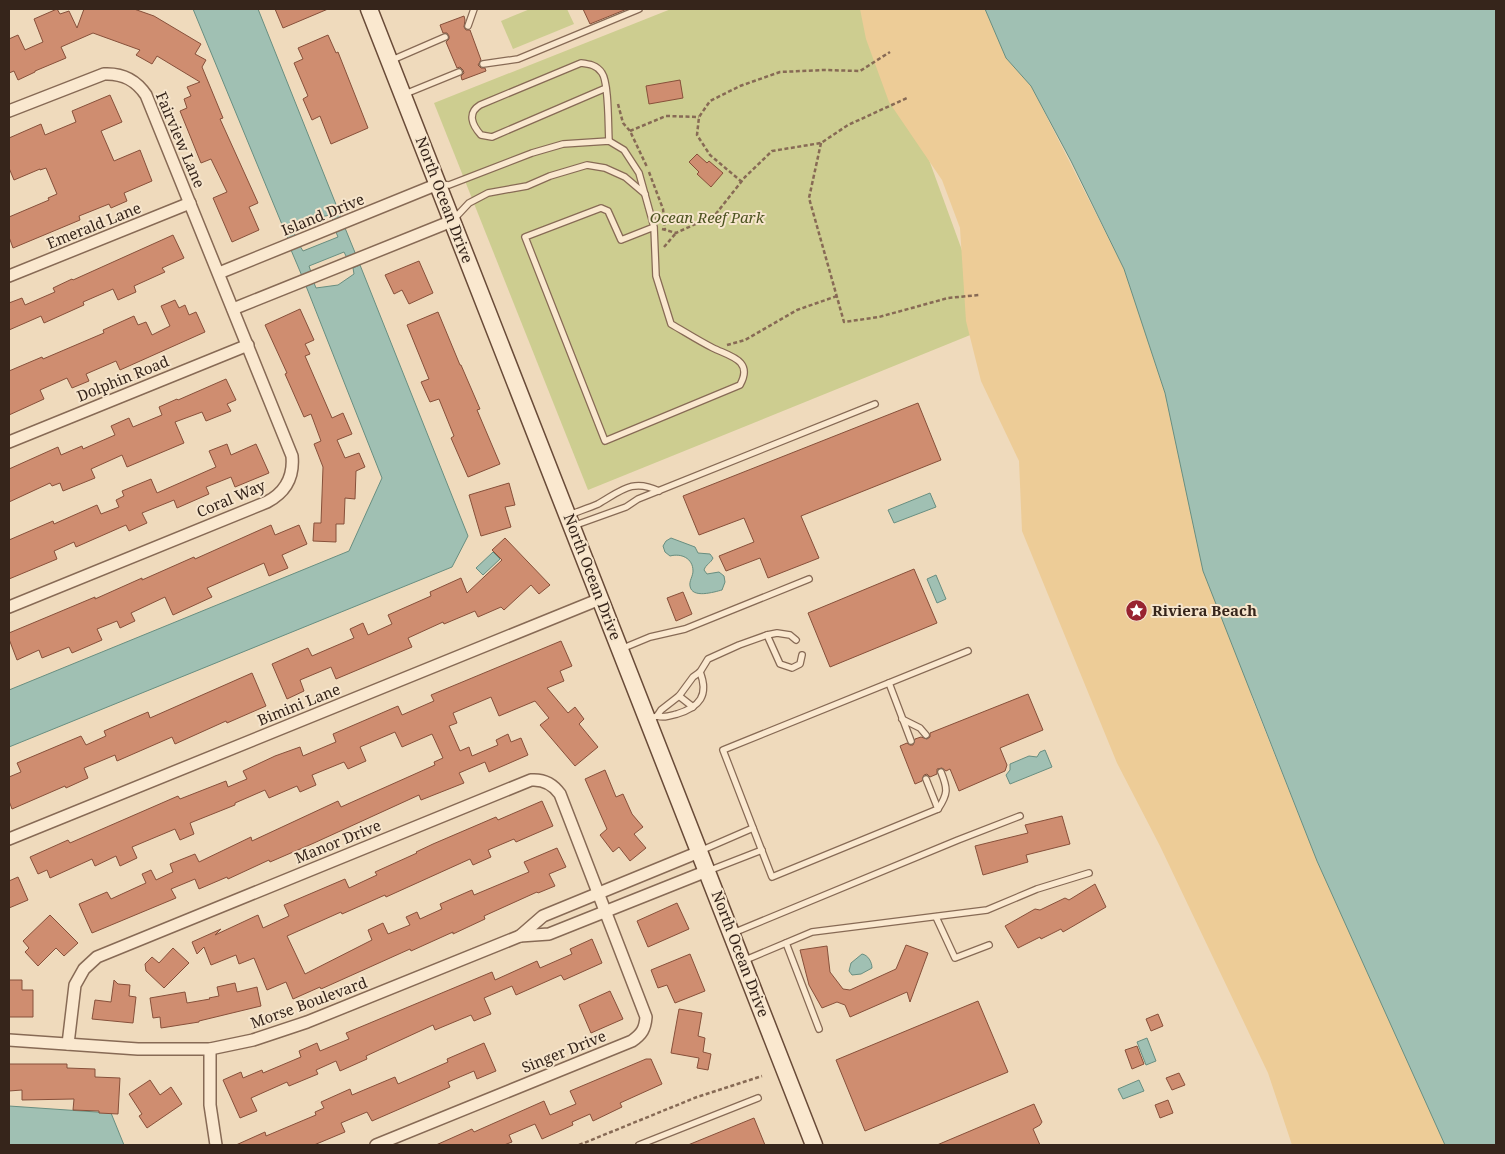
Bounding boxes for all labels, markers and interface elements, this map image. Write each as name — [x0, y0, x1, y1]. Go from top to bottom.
street label: Fairview Lane — [152, 89, 210, 191]
street label: North Ocean Drive — [412, 134, 478, 266]
street label: Island Drive — [278, 188, 367, 240]
street label: Emerald Lane — [44, 197, 144, 253]
park label: Ocean Reef Park — [650, 207, 765, 227]
street label: Dolphin Road — [74, 351, 172, 406]
street label: Coral Way — [193, 474, 269, 522]
street label: North Ocean Drive — [560, 511, 626, 643]
place icon: Riviera Beach — [1124, 599, 1148, 623]
place label: Riviera Beach — [1152, 600, 1257, 620]
street label: Bimini Lane — [254, 678, 343, 730]
street label: Manor Drive — [292, 815, 384, 867]
street label: North Ocean Drive — [708, 888, 774, 1020]
street label: Morse Boulevard — [248, 972, 370, 1032]
street label: Singer Drive — [519, 1025, 609, 1077]

